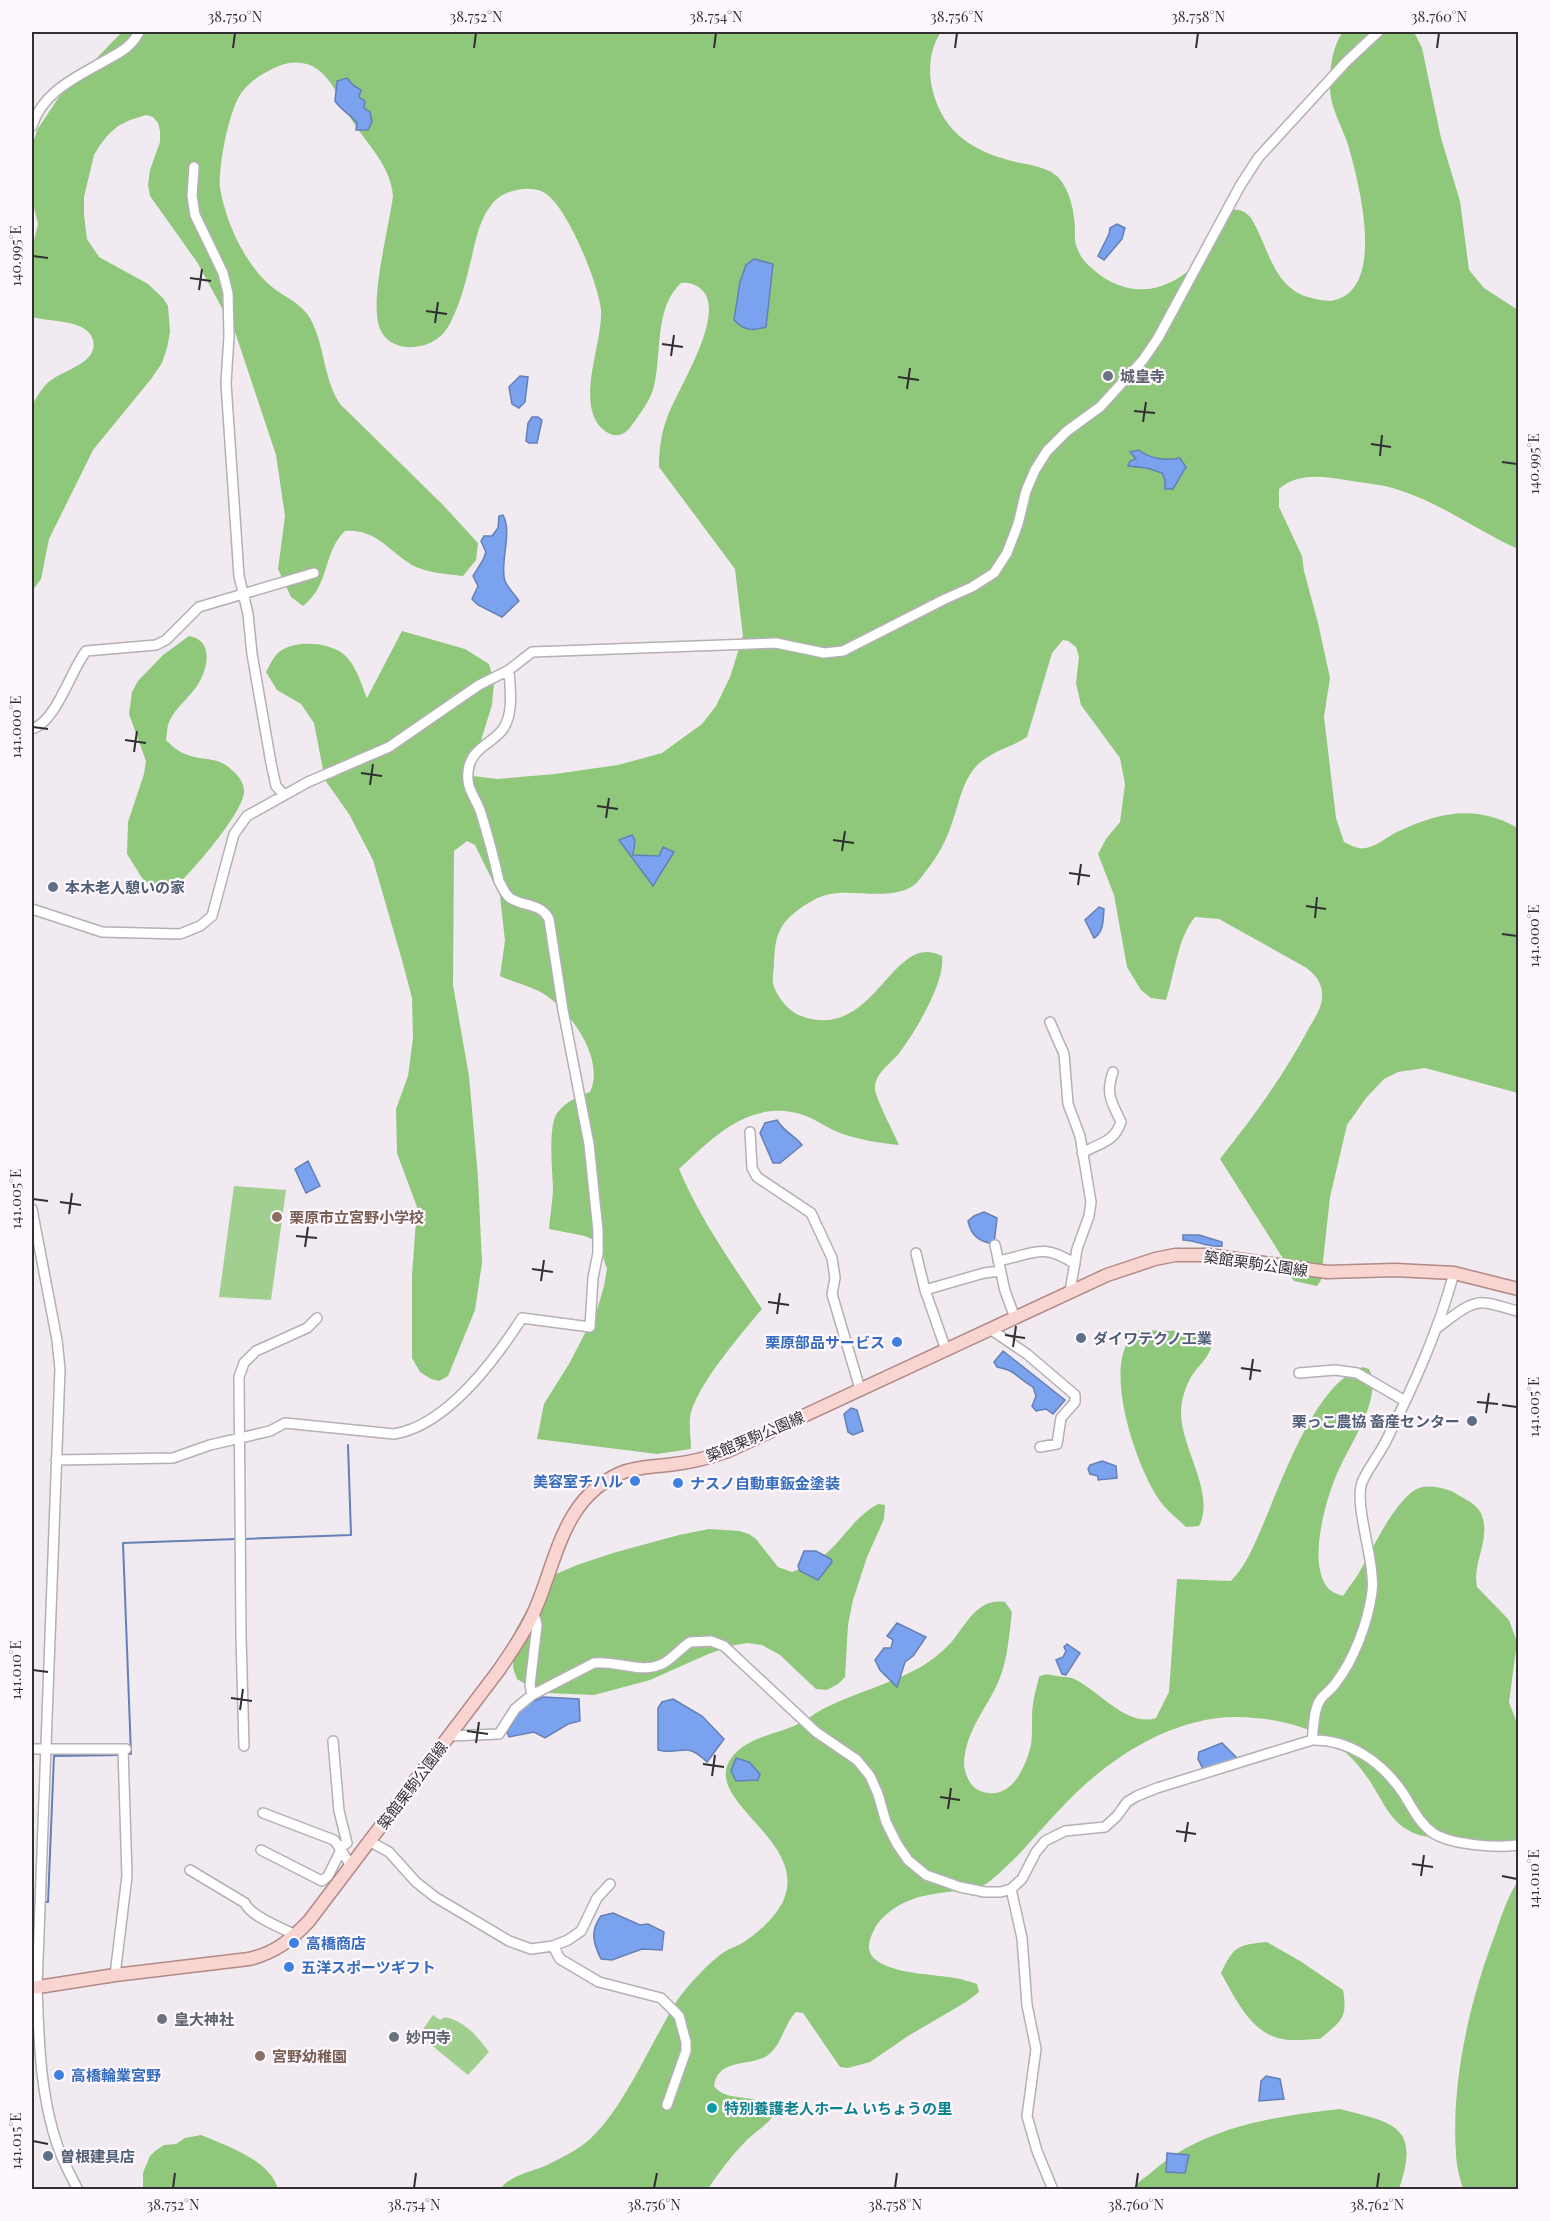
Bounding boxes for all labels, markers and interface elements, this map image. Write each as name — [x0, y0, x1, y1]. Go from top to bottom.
text: 38.750°N — [208, 6, 263, 26]
text: 38.752°N — [449, 6, 503, 26]
text: 38.754°N — [689, 6, 743, 26]
text: 38.756°N — [930, 6, 984, 26]
text: 38.758°N — [1171, 6, 1225, 26]
text: 38.760°N — [1411, 6, 1468, 26]
text: 140.995°E — [5, 225, 25, 287]
place label: 城皇寺 — [1120, 366, 1165, 386]
marker: 城皇寺 — [1101, 369, 1115, 383]
text: 140.995°E — [1523, 433, 1543, 495]
text: 141.000°E — [5, 696, 25, 758]
place label: 本木老人憩いの家 — [65, 877, 185, 897]
marker: 本木老人憩いの家 — [46, 880, 60, 894]
text: 141.000°E — [1523, 905, 1543, 967]
text: 141.005°E — [5, 1169, 25, 1229]
place label: 栗原市立宮野小学校 — [289, 1207, 424, 1227]
marker: 栗原市立宮野小学校 — [270, 1210, 284, 1224]
street label: 築館栗駒公園線 — [1203, 1246, 1309, 1280]
place label: ダイワテクノ工業 — [1093, 1328, 1212, 1348]
marker: ダイワテクノ工業 — [1074, 1331, 1088, 1345]
place label: 栗原部品サービス — [765, 1332, 885, 1352]
marker: 栗原部品サービス — [890, 1335, 904, 1349]
text: 141.005°E — [1523, 1377, 1543, 1437]
street label: 築館栗駒公園線 — [703, 1406, 807, 1466]
place label: 栗っこ農協 畜産センター — [1292, 1411, 1460, 1431]
marker: 栗っこ農協 畜産センター — [1465, 1414, 1479, 1428]
place label: 美容室チハル — [533, 1471, 623, 1491]
place label: ナスノ自動車鈑金塗装 — [690, 1473, 840, 1493]
marker: 美容室チハル — [628, 1474, 642, 1488]
marker: ナスノ自動車鈑金塗装 — [671, 1476, 685, 1490]
text: 141.010°E — [5, 1640, 25, 1700]
street label: 築館栗駒公園線 — [372, 1737, 452, 1833]
text: 141.010°E — [1523, 1849, 1543, 1909]
place label: 高橋商店 — [306, 1933, 366, 1953]
marker: 高橋商店 — [287, 1936, 301, 1950]
place label: 五洋スポーツギフト — [301, 1957, 436, 1977]
marker: 五洋スポーツギフト — [282, 1960, 296, 1974]
place label: 皇大神社 — [174, 2009, 234, 2029]
marker: 皇大神社 — [155, 2012, 169, 2026]
place label: 妙円寺 — [406, 2027, 451, 2047]
marker: 妙円寺 — [387, 2030, 401, 2044]
place label: 宮野幼稚園 — [272, 2046, 347, 2066]
marker: 宮野幼稚園 — [253, 2049, 267, 2063]
place label: 高橋輪業宮野 — [71, 2065, 161, 2085]
marker: 高橋輪業宮野 — [52, 2068, 66, 2082]
place label: 特別養護老人ホーム いちょうの里 — [724, 2098, 952, 2118]
marker: 特別養護老人ホーム いちょうの里 — [705, 2101, 719, 2115]
text: 141.015°E — [5, 2113, 25, 2169]
place label: 曽根建具店 — [60, 2146, 135, 2166]
marker: 曽根建具店 — [41, 2149, 55, 2163]
text: 38.752°N — [146, 2194, 200, 2214]
text: 38.754°N — [387, 2194, 441, 2214]
text: 38.756°N — [627, 2194, 681, 2214]
text: 38.758°N — [868, 2194, 922, 2214]
text: 38.760°N — [1108, 2194, 1165, 2214]
text: 38.762°N — [1350, 2194, 1405, 2214]

